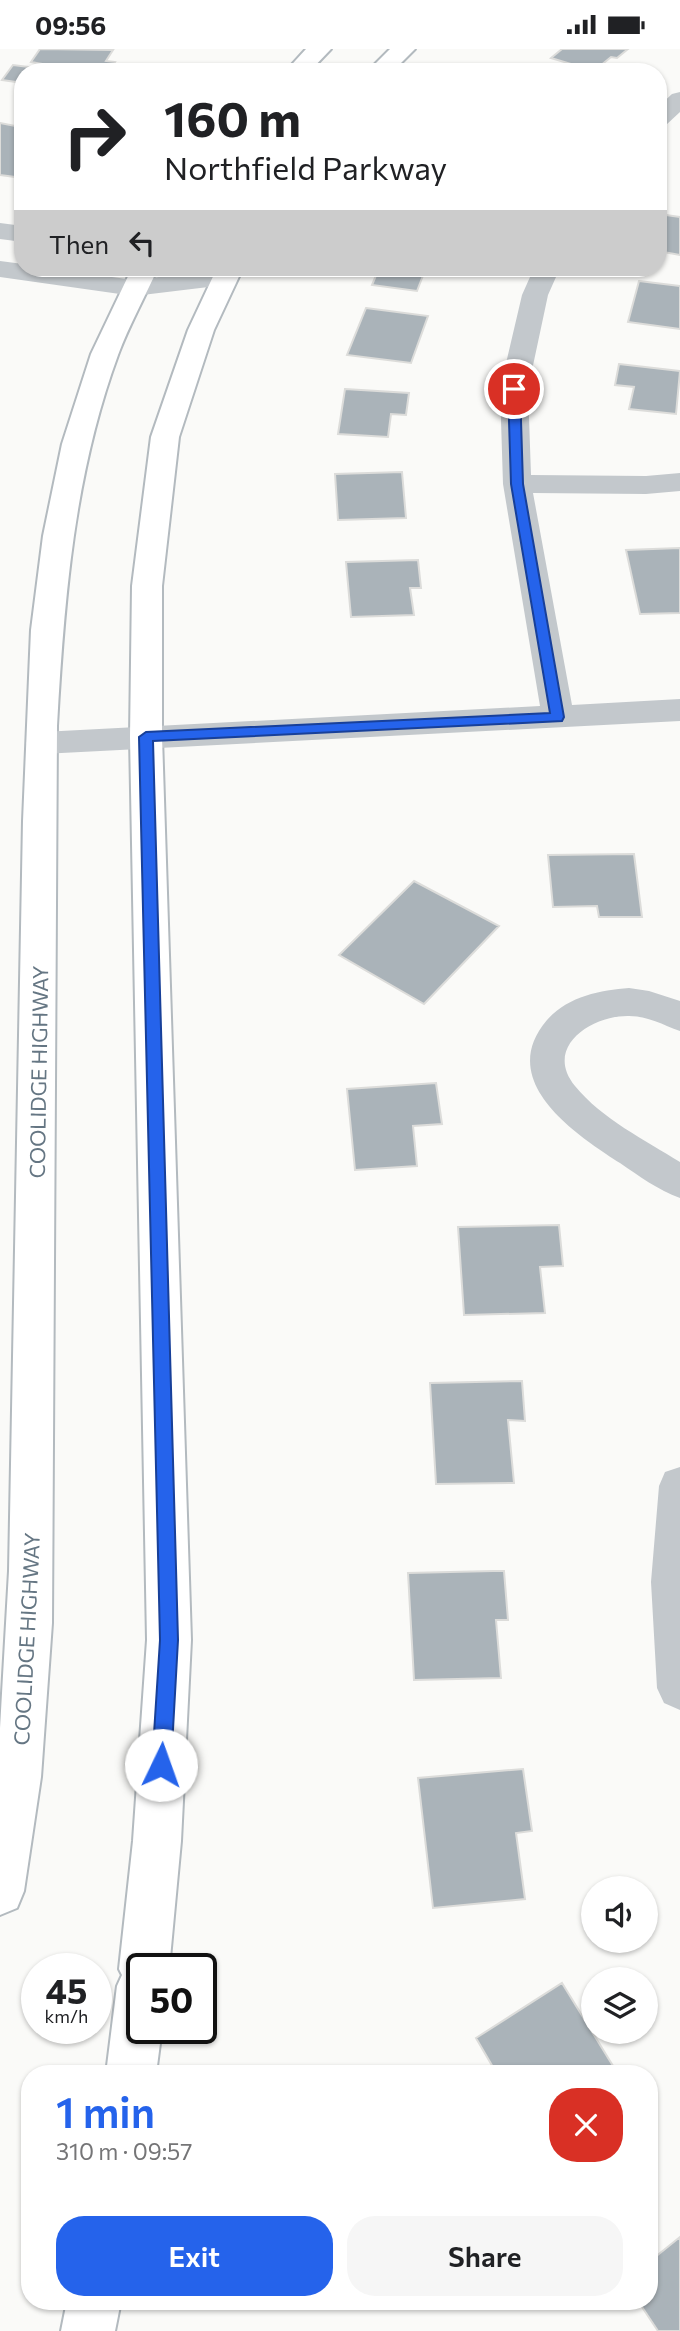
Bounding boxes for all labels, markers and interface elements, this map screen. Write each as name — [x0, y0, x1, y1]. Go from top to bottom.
text: 09:56 — [35, 9, 106, 40]
text: 160 m — [164, 87, 301, 147]
icon: right — [49, 91, 140, 182]
text: Northfield Parkway — [164, 147, 447, 187]
icon: left — [123, 224, 161, 262]
text: Then — [49, 228, 109, 259]
pin — [484, 359, 544, 419]
icon: arrive — [495, 370, 533, 408]
street label: COOLIDGE HIGHWAY — [24, 965, 52, 1179]
street label: COOLIDGE HIGHWAY — [8, 1532, 44, 1746]
position arrow — [124, 1728, 198, 1802]
map controls — [581, 1876, 658, 2044]
button: sound — [581, 1876, 658, 1953]
speed limit sign: 50 — [126, 1953, 217, 2044]
button: layers — [581, 1967, 658, 2044]
text: 45 — [46, 1968, 87, 2011]
text: km/h — [45, 2005, 88, 2027]
text: 1 min — [56, 2085, 155, 2137]
button: close — [549, 2088, 623, 2162]
text: 310 m · 09:57 — [56, 2137, 192, 2165]
button: Exit — [56, 2216, 333, 2296]
button: Share — [347, 2216, 623, 2296]

